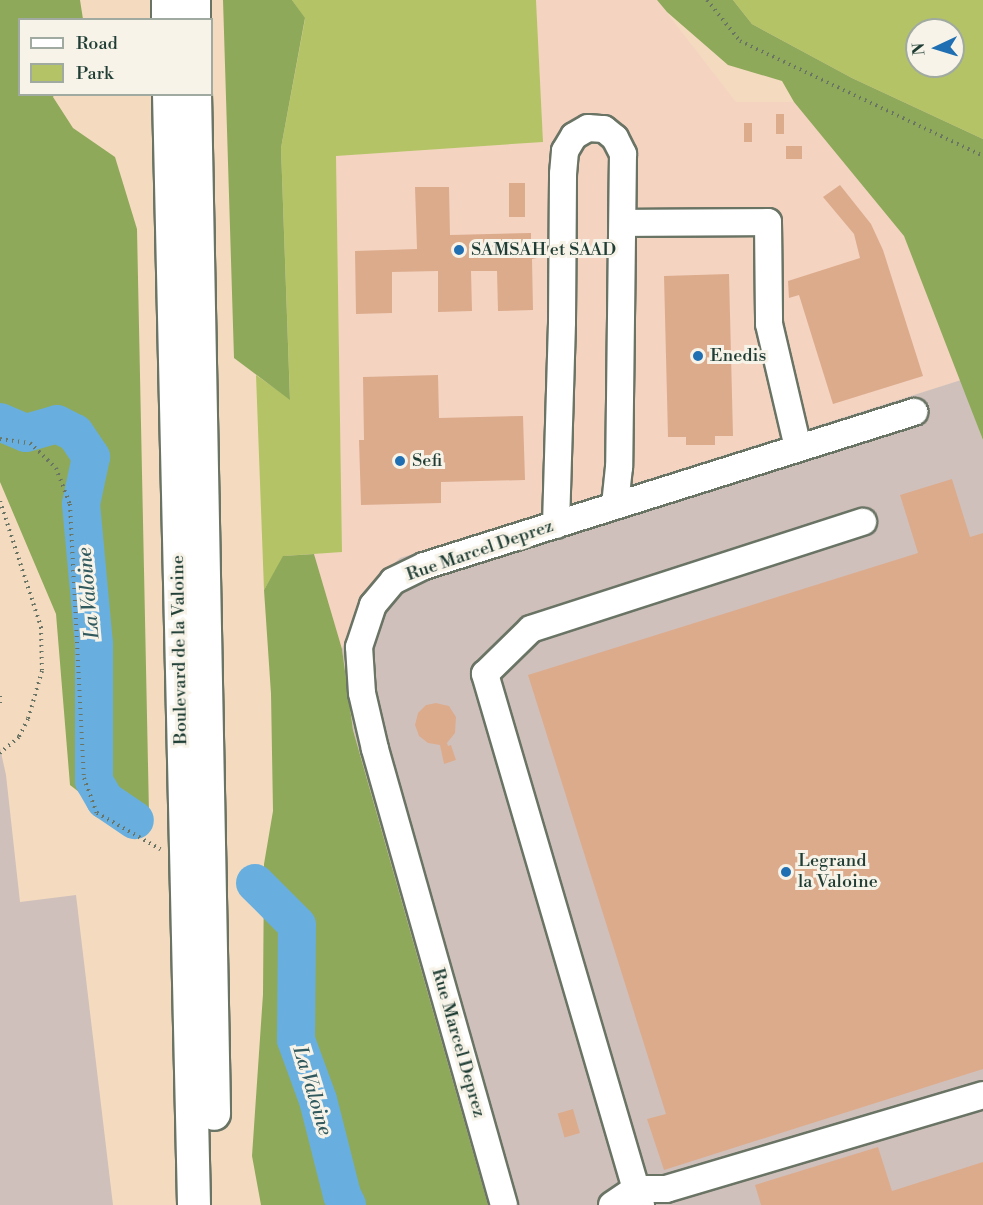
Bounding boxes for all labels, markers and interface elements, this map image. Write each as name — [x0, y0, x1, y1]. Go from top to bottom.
legend — [18, 18, 213, 96]
north arrow — [905, 18, 965, 78]
text: Road — [76, 32, 118, 55]
text: N — [909, 42, 929, 56]
text: Park — [76, 62, 113, 85]
place label: SAMSAH et SAAD — [471, 239, 616, 261]
marker: SAMSAH et SAAD — [452, 243, 466, 257]
place label: Enedis — [710, 345, 766, 367]
marker: Enedis — [691, 349, 705, 363]
place label: Sefi — [412, 450, 442, 472]
marker: Sefi — [393, 454, 407, 468]
street label: Rue Marcel Deprez — [404, 516, 556, 586]
water label: La Valoine — [73, 546, 105, 640]
street label: Boulevard de la Valoine — [168, 555, 192, 745]
place label: Legrand la Valoine — [798, 851, 878, 894]
marker: Legrand la Valoine — [779, 865, 793, 879]
street label: Rue Marcel Deprez — [426, 966, 490, 1120]
water label: La Valoine — [287, 1044, 337, 1138]

